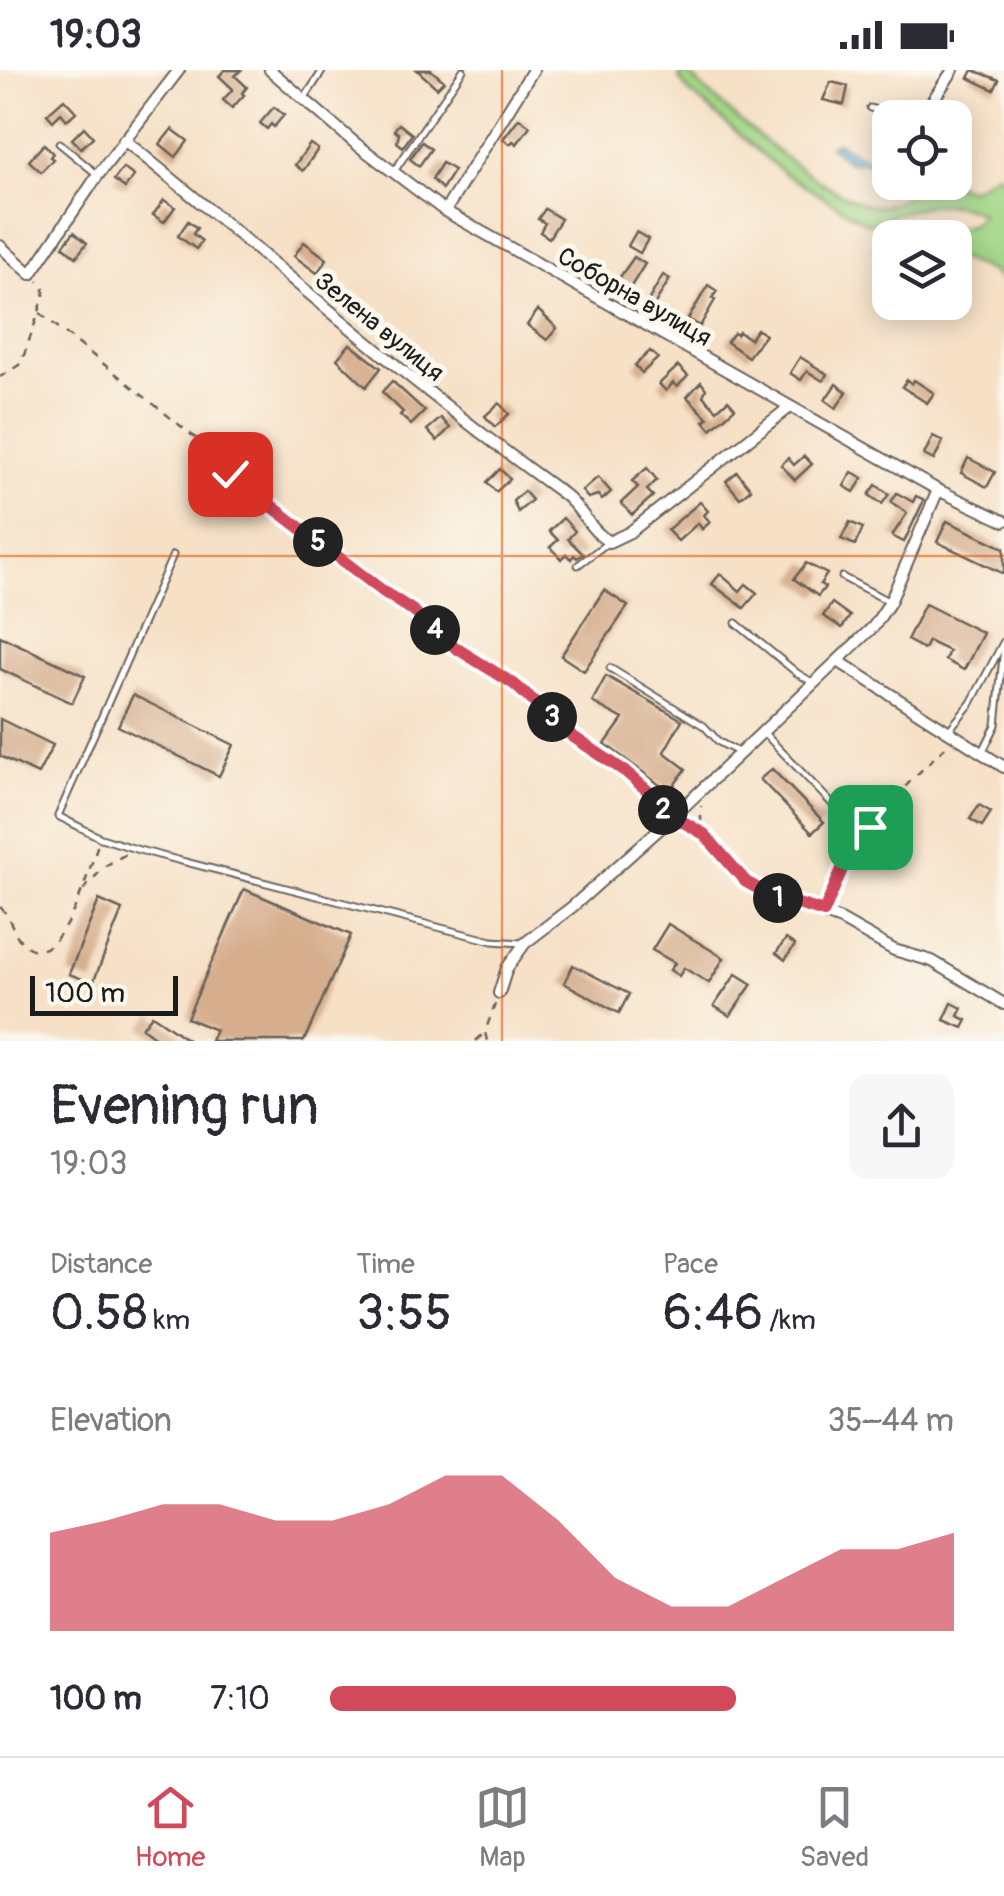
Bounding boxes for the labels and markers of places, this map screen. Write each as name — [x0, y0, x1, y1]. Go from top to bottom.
pin — [188, 432, 273, 517]
pin: 5 — [293, 517, 343, 567]
pin: 4 — [410, 605, 460, 655]
pin: 3 — [527, 692, 577, 742]
pin: 2 — [638, 785, 688, 835]
pin — [828, 785, 913, 870]
pin: 1 — [753, 873, 803, 923]

